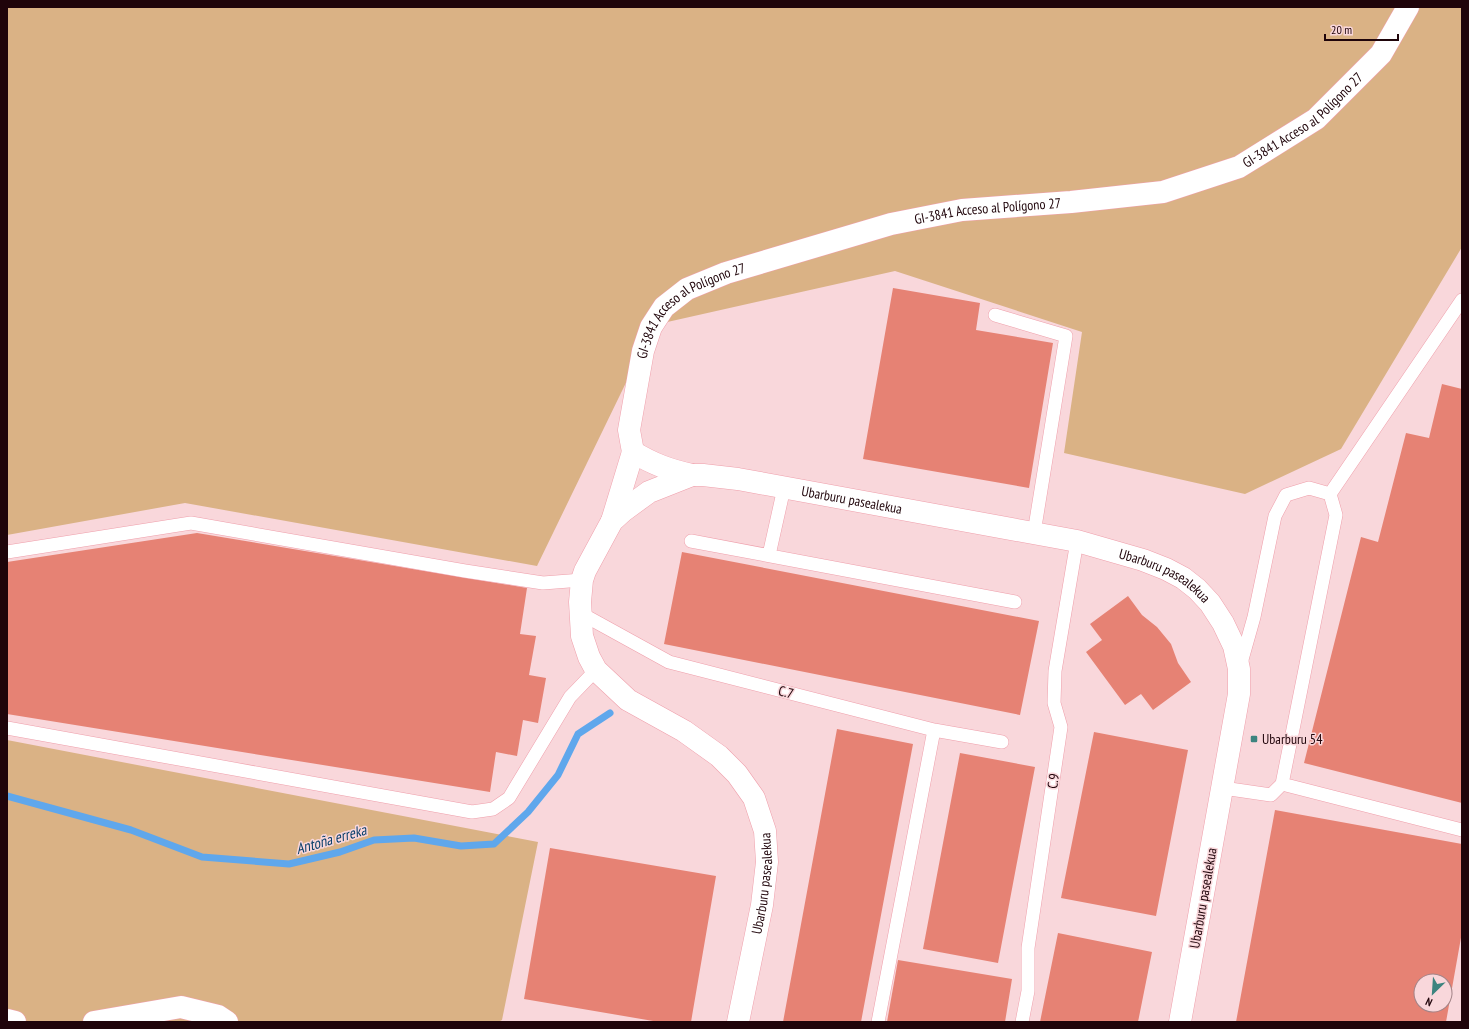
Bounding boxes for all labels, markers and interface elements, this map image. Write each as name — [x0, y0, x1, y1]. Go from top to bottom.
scale bar — [1325, 16, 1398, 42]
text: 20 m — [1331, 22, 1352, 37]
street label: GI-3841 Acceso al Polígono 27 — [1239, 68, 1367, 172]
street label: GI-3841 Acceso al Polígono 27 — [913, 194, 1062, 228]
street label: GI-3841 Acceso al Polígono 27 — [633, 259, 747, 360]
street label: Ubarburu pasealekua — [800, 482, 904, 518]
street label: Ubarburu pasealekua — [1117, 545, 1214, 607]
street label: C.7 — [776, 681, 796, 703]
place label: Ubarburu 54 — [1262, 730, 1323, 748]
marker: Ubarburu 54 — [1249, 734, 1259, 744]
street label: C.9 — [1043, 772, 1063, 790]
water label: Antoña erreka — [294, 820, 369, 858]
street label: Ubarburu pasealekua — [747, 832, 776, 936]
street label: Ubarburu pasealekua — [1185, 846, 1221, 950]
north arrow — [1413, 973, 1453, 1013]
text: N — [1423, 994, 1434, 1010]

